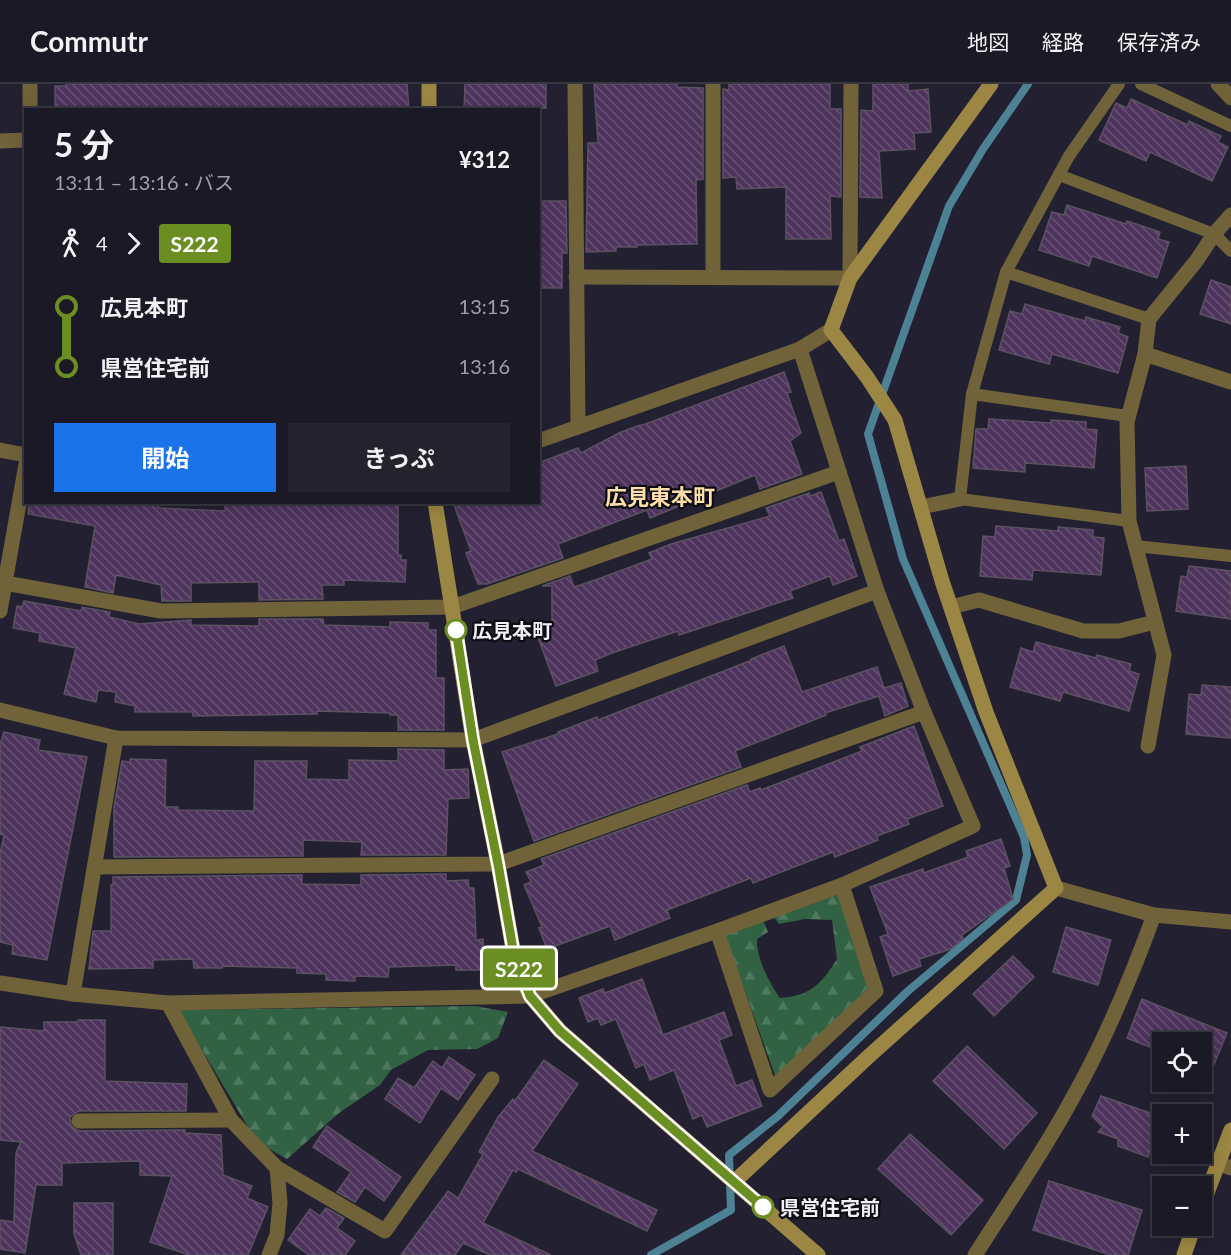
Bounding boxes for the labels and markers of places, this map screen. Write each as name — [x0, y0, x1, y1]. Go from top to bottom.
place label: 広見本町 — [472, 618, 552, 642]
marker: 広見本町 — [445, 619, 467, 641]
place label: 県営住宅前 — [780, 1195, 880, 1219]
marker: 県営住宅前 — [752, 1196, 774, 1218]

